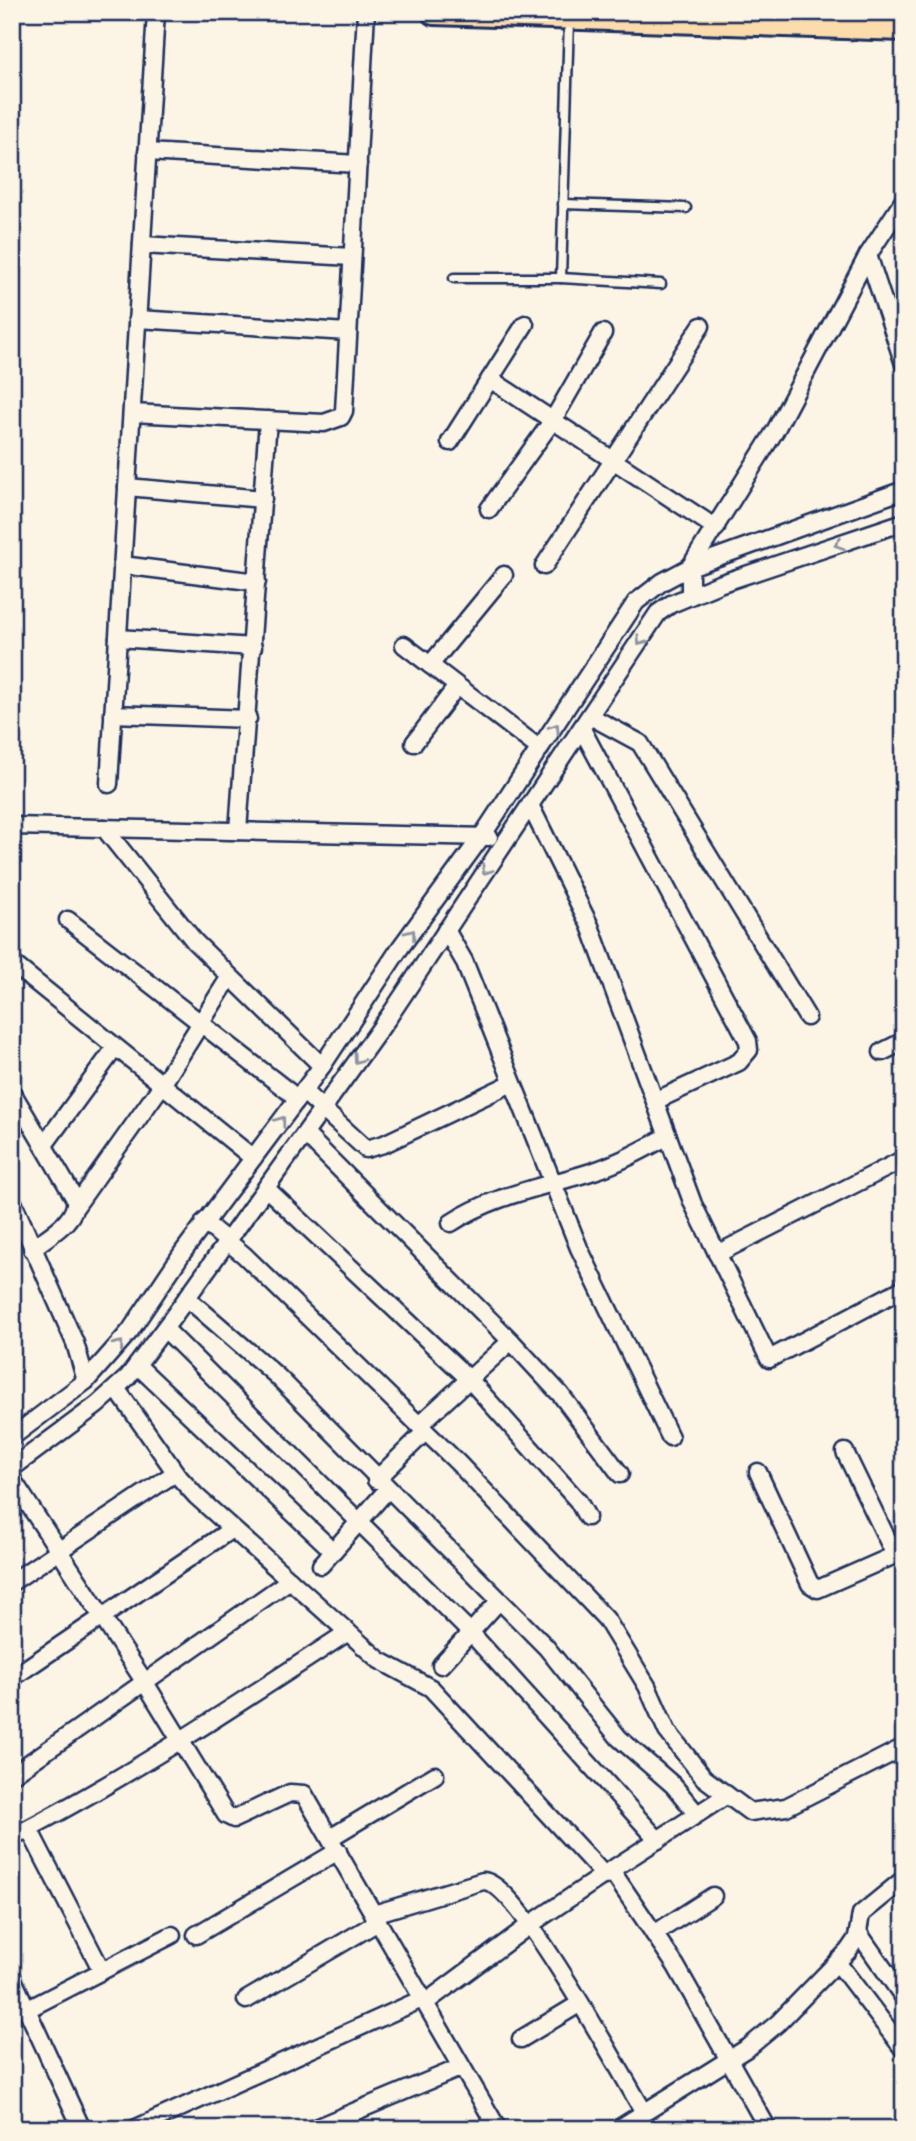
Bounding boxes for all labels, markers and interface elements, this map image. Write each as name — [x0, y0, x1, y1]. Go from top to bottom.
one-way arrow — [833, 536, 846, 550]
one-way arrow — [636, 634, 649, 647]
one-way arrow — [547, 723, 559, 736]
one-way arrow — [481, 863, 494, 876]
one-way arrow — [402, 929, 415, 942]
one-way arrow — [354, 1051, 367, 1064]
one-way arrow — [273, 1116, 285, 1129]
one-way arrow — [111, 1340, 124, 1352]

